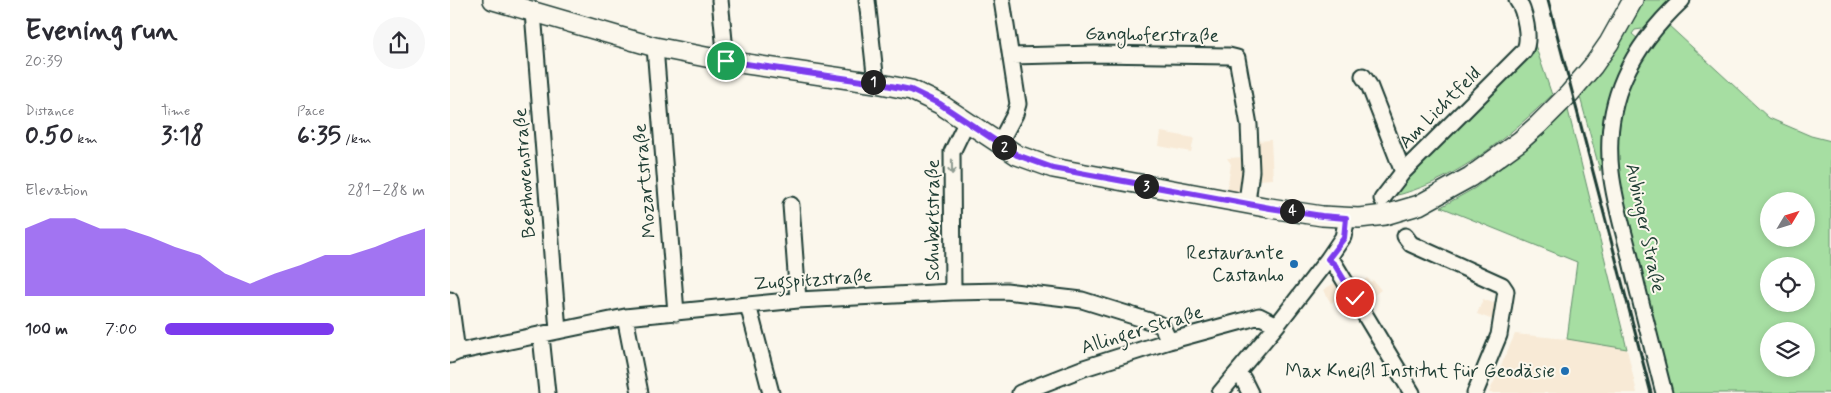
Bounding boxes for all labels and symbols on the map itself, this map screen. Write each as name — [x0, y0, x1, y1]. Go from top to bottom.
street label: Ganghoferstraße — [1085, 21, 1219, 51]
pin — [705, 40, 747, 82]
street label: Am Lichtfeld — [1393, 61, 1487, 155]
pin: 1 — [860, 70, 886, 94]
street label: Beethovenstraße — [508, 107, 542, 239]
street label: Mozartstraße — [628, 123, 662, 239]
pin: 2 — [992, 134, 1016, 160]
one-way arrow — [947, 158, 957, 174]
street label: Schubertstraße — [921, 159, 946, 281]
street label: Aubinger Straße — [1617, 161, 1671, 295]
pin: 3 — [1134, 174, 1158, 198]
north arrow — [1760, 192, 1815, 248]
pin: 4 — [1280, 198, 1304, 224]
place label: Restaurante Castanho — [1186, 241, 1284, 288]
marker: Restaurante Castanho — [1288, 258, 1300, 270]
street label: Zugspitzstraße — [753, 263, 873, 300]
pin — [1334, 277, 1376, 319]
street label: Allinger Straße — [1078, 300, 1207, 363]
place label: Max Kneißl Institut für Geodäsie — [1285, 359, 1555, 384]
marker: Max Kneißl Institut für Geodäsie — [1559, 365, 1571, 377]

